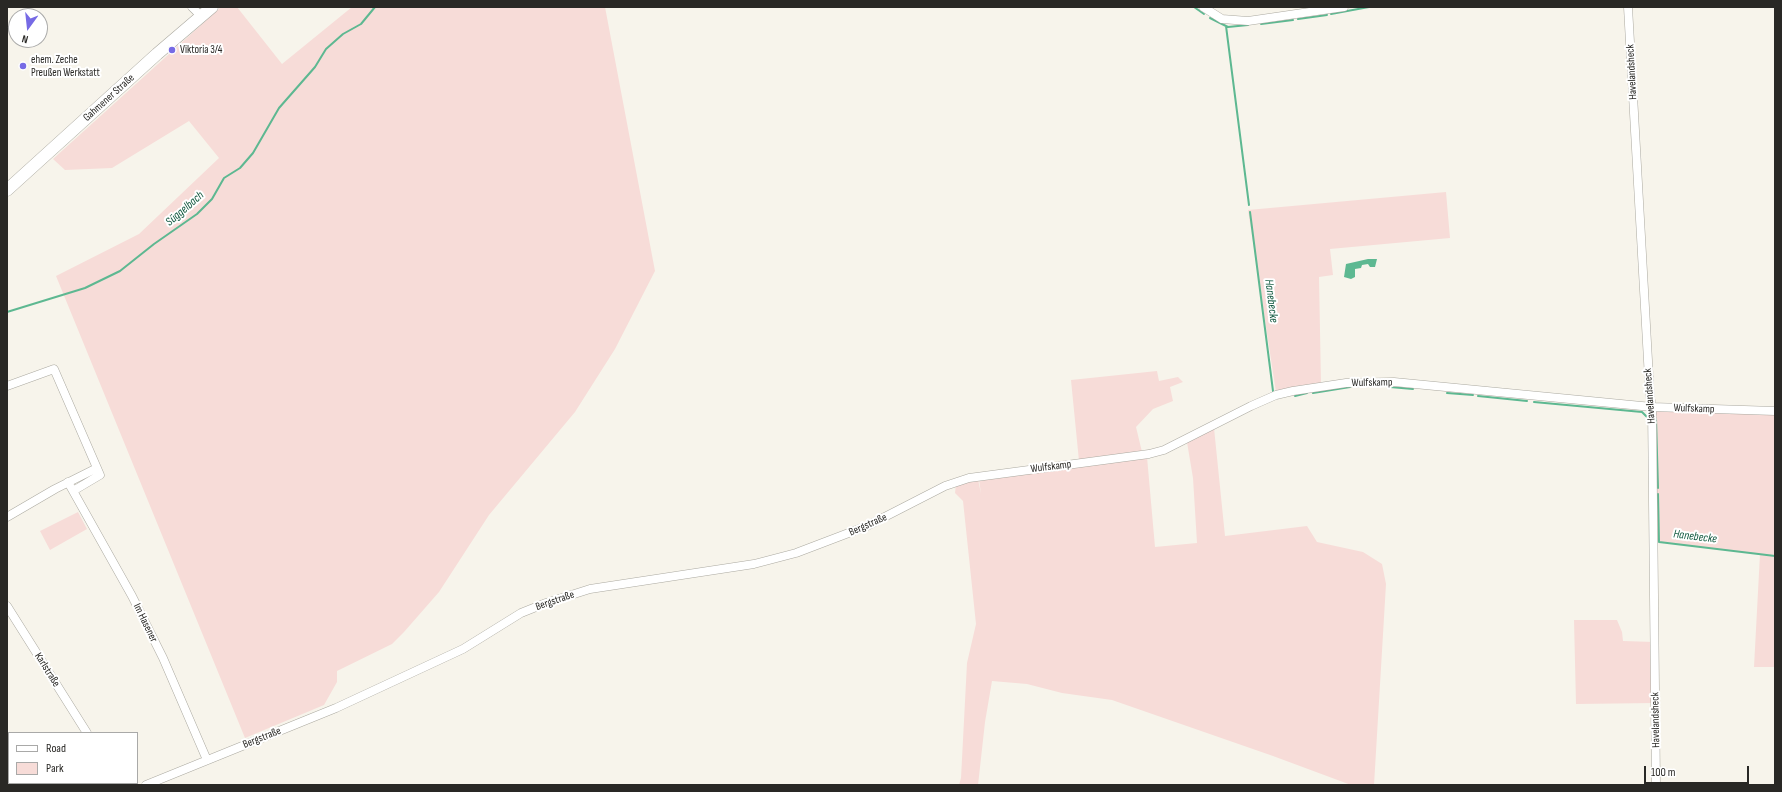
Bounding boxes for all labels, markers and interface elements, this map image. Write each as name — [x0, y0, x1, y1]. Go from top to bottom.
north arrow — [8, 8, 48, 48]
text: N — [21, 32, 30, 46]
place label: Viktoria 3/4 — [180, 43, 222, 57]
street label: Havelandsheck — [1624, 44, 1640, 100]
marker: Viktoria 3/4 — [167, 45, 177, 55]
place label: ehem. Zeche Preußen Werkstatt — [31, 53, 100, 79]
marker: ehem. Zeche Preußen Werkstatt — [18, 61, 28, 71]
street label: Gahmener Straße — [81, 72, 137, 124]
water label: Süggelbach — [163, 188, 207, 230]
water label: Hanebecke — [1261, 278, 1281, 324]
street label: Havelandsheck — [1641, 368, 1659, 424]
street label: Wulfskamp — [1351, 376, 1393, 390]
street label: Wulfskamp — [1673, 402, 1715, 416]
street label: Wulfskamp — [1030, 458, 1072, 476]
street label: Bergstraße — [847, 511, 889, 539]
water label: Hanebecke — [1672, 527, 1718, 547]
street label: Bergstraße — [534, 588, 576, 614]
street label: Im Hasener — [130, 601, 160, 645]
street label: Karlstraße — [31, 650, 63, 690]
street label: Havelandsheck — [1649, 692, 1663, 748]
street label: Bergstraße — [241, 724, 283, 752]
legend — [8, 732, 138, 784]
text: Road — [46, 741, 66, 756]
scale bar — [1646, 758, 1751, 784]
text: Park — [46, 761, 64, 776]
text: 100 m — [1651, 765, 1676, 780]

